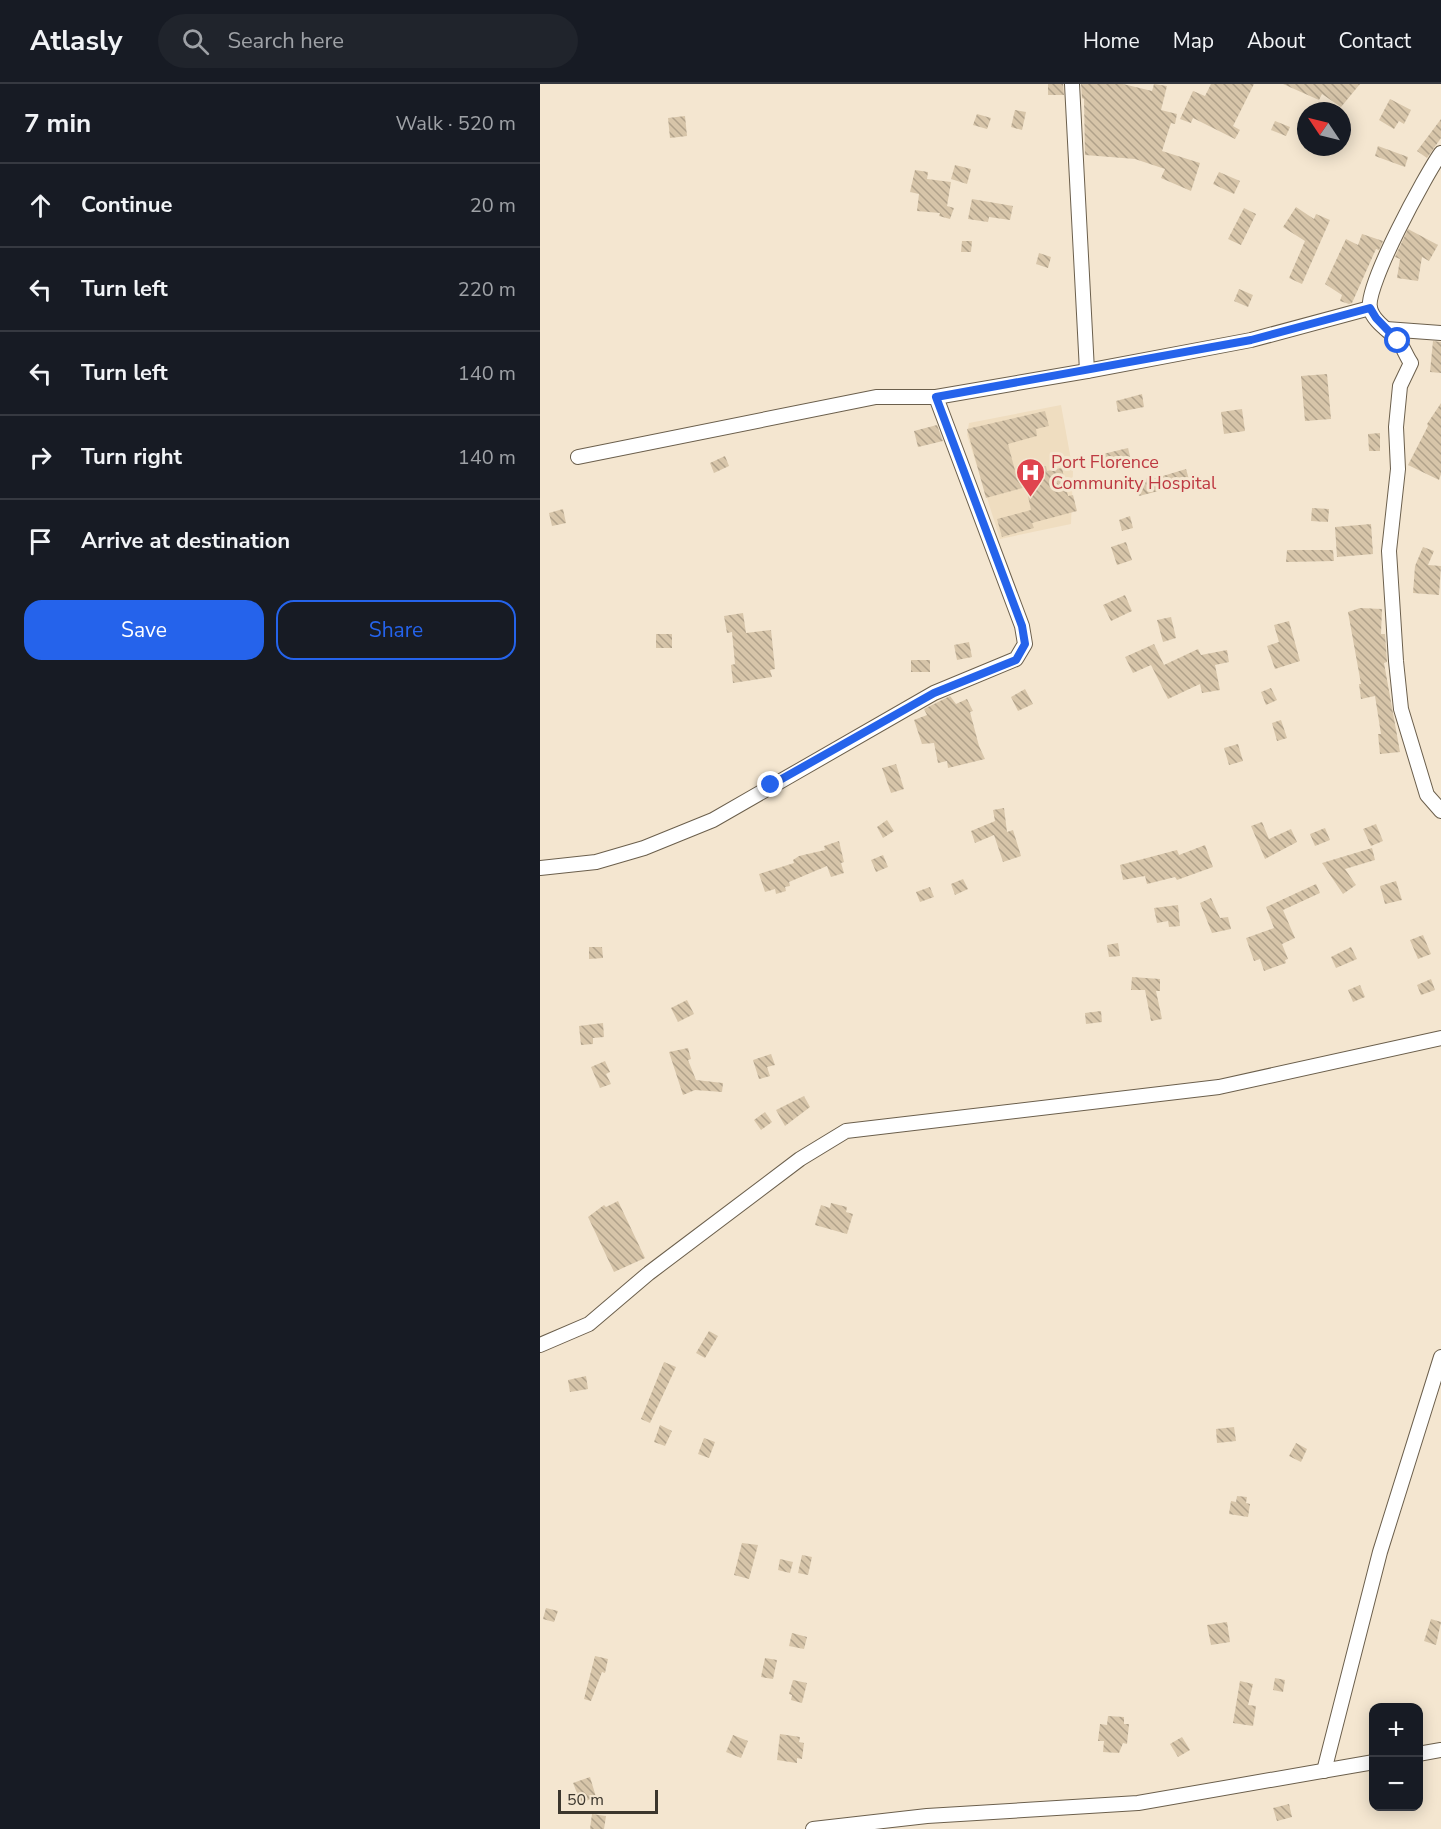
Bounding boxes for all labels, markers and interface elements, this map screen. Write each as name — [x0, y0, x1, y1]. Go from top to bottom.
search box — [158, 14, 578, 68]
text: Atlasly — [30, 22, 122, 60]
icon: search — [179, 25, 212, 58]
text: Search here — [227, 26, 344, 56]
text: Home — [1083, 27, 1140, 55]
text: Map — [1173, 27, 1214, 55]
text: About — [1247, 27, 1305, 55]
text: Contact — [1338, 27, 1411, 55]
north arrow — [1297, 102, 1351, 156]
text: 7 min — [24, 106, 91, 141]
text: Walk · 520 m — [396, 110, 516, 137]
icon: ahead — [24, 189, 57, 222]
text: Continue — [81, 190, 172, 220]
text: 20 m — [470, 192, 516, 219]
icon: left — [24, 273, 57, 306]
text: Turn left — [81, 274, 168, 304]
text: 220 m — [458, 276, 516, 303]
route start — [1384, 327, 1410, 353]
icon: left — [24, 357, 57, 390]
text: Turn left — [81, 358, 168, 388]
text: 140 m — [458, 360, 516, 387]
icon: right — [24, 441, 57, 474]
text: Turn right — [81, 442, 182, 472]
text: 140 m — [458, 444, 516, 471]
place label: Port Florence Community Hospital — [1051, 450, 1217, 495]
hospital icon: Port Florence Community Hospital — [1014, 456, 1046, 498]
icon: arrive — [24, 525, 57, 558]
text: Arrive at destination — [81, 526, 290, 556]
button: Save — [24, 600, 264, 660]
button: Share — [276, 600, 516, 660]
route end — [757, 771, 783, 797]
map controls — [1369, 1703, 1423, 1811]
button: + — [1369, 1703, 1423, 1757]
button: − — [1369, 1757, 1423, 1811]
scale bar — [558, 1787, 658, 1814]
text: 50 m — [567, 1789, 604, 1811]

